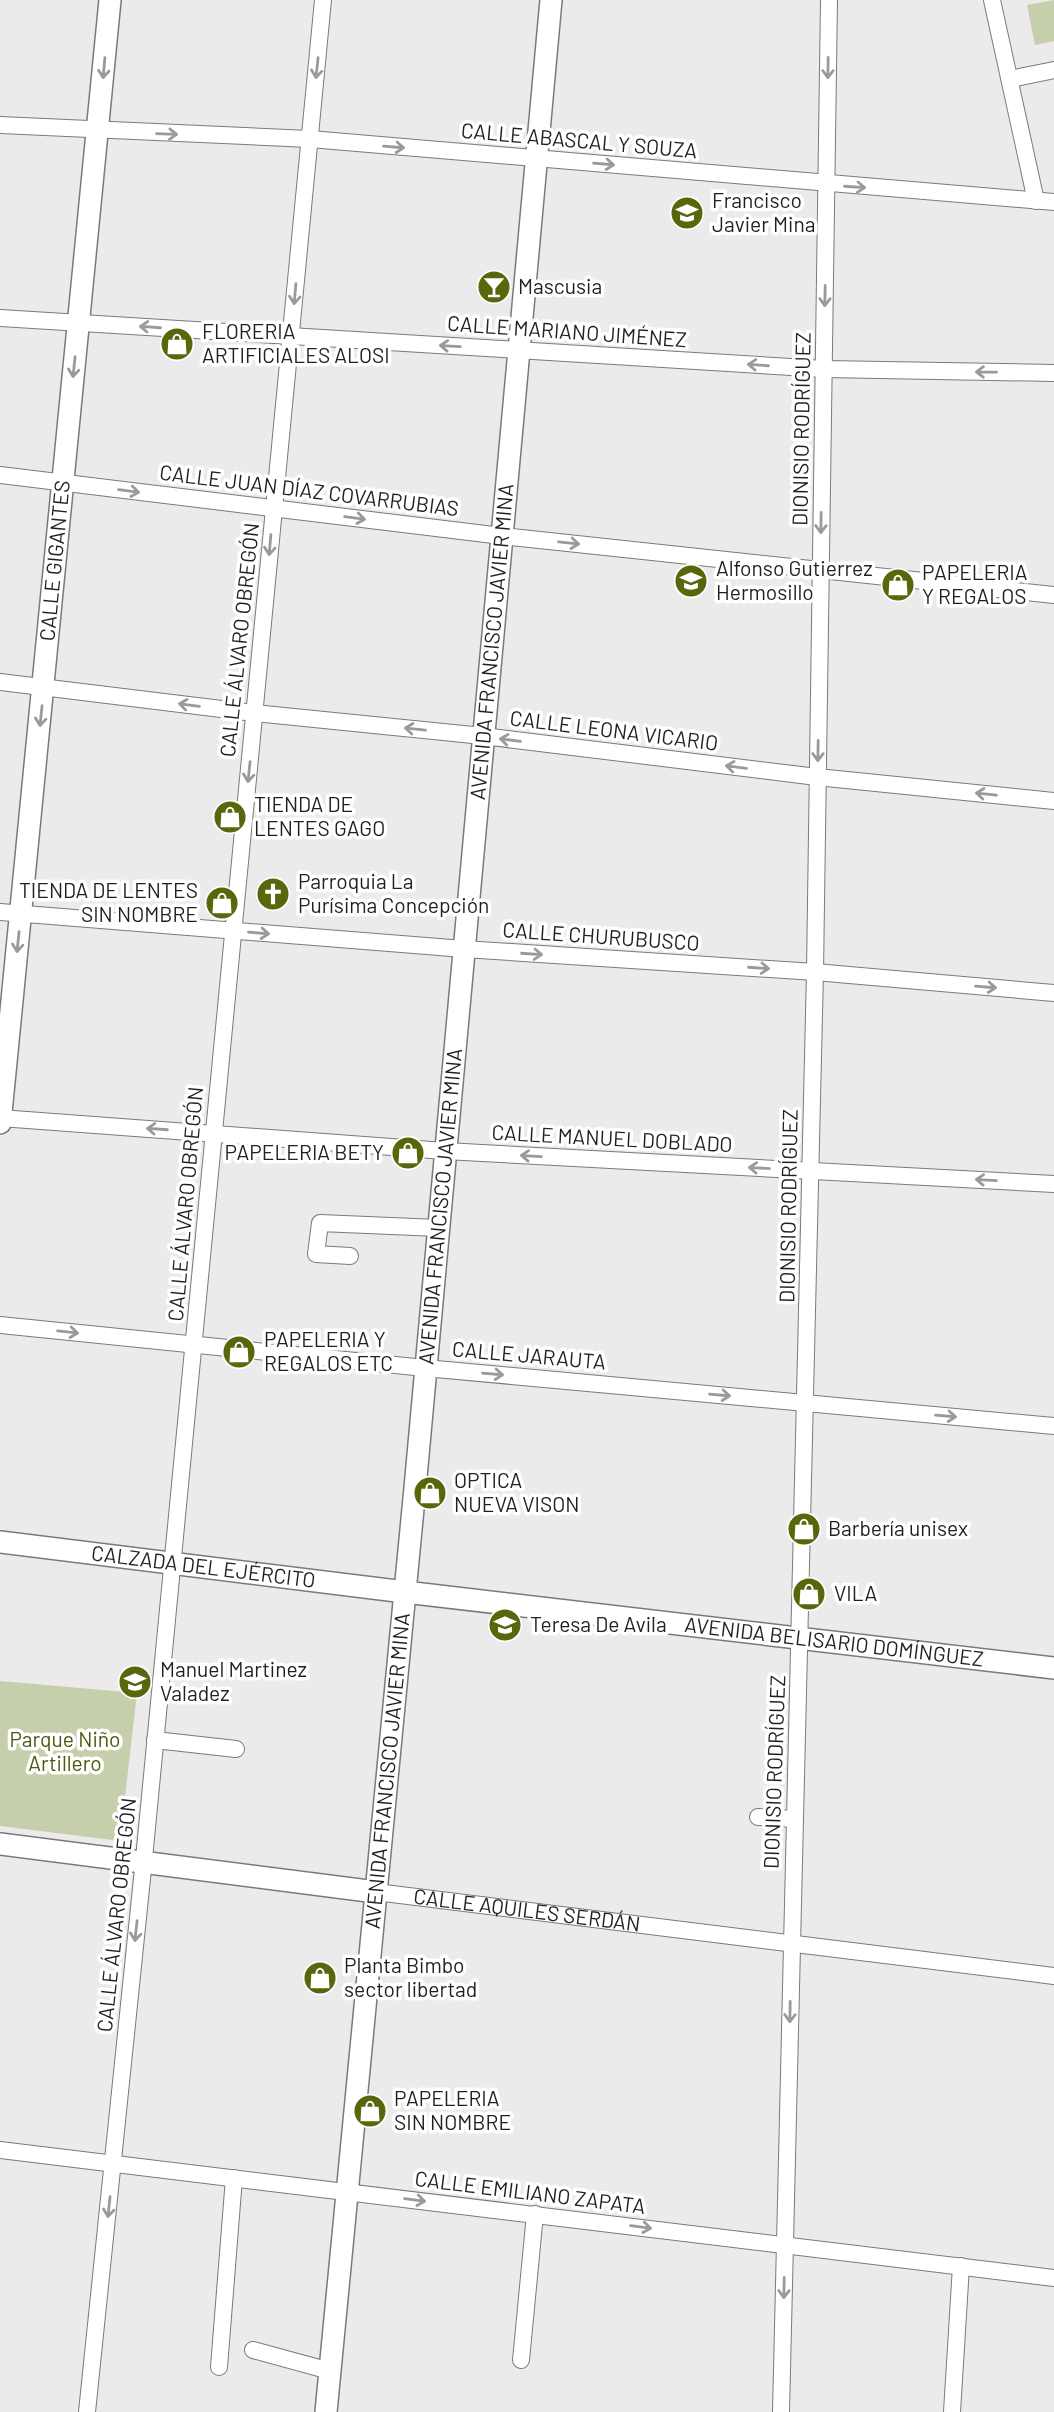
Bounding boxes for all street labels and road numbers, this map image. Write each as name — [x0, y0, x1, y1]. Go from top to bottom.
street label: CALLE ABASCAL Y SOUZA — [460, 117, 698, 162]
street label: CALLE MARIANO JIMÉNEZ — [447, 310, 688, 351]
street label: DIONISIO RODRÍGUEZ — [786, 332, 815, 526]
street label: CALLE JUAN DÍAZ COVARRUBIAS — [158, 459, 460, 520]
street label: CALLE GIGANTES — [33, 479, 74, 642]
street label: AVENIDA FRANCISCO JAVIER MINA — [464, 482, 518, 801]
street label: CALLE ÁLVARO OBREGÓN — [214, 521, 263, 758]
street label: CALLE LEONA VICARIO — [509, 704, 720, 755]
street label: CALLE CHURUBUSCO — [502, 916, 701, 955]
street label: AVENIDA FRANCISCO JAVIER MINA — [412, 1047, 466, 1365]
street label: CALLE ÁLVARO OBREGÓN — [162, 1085, 207, 1322]
street label: DIONISIO RODRÍGUEZ — [773, 1109, 802, 1303]
street label: CALLE MANUEL DOBLADO — [491, 1119, 733, 1156]
street label: CALLE JARAUTA — [451, 1335, 607, 1374]
street label: CALZADA DEL EJÉRCITO — [90, 1539, 317, 1592]
street label: AVENIDA FRANCISCO JAVIER MINA — [359, 1611, 414, 1930]
street label: AVENIDA BELISARIO DOMÍNGUEZ — [683, 1611, 985, 1671]
street label: DIONISIO RODRÍGUEZ — [758, 1675, 789, 1869]
street label: CALLE ÁLVARO OBREGÓN — [91, 1796, 140, 2033]
street label: CALLE AQUILES SERDÁN — [412, 1883, 642, 1936]
street label: CALLE EMILIANO ZAPATA — [413, 2165, 647, 2218]

